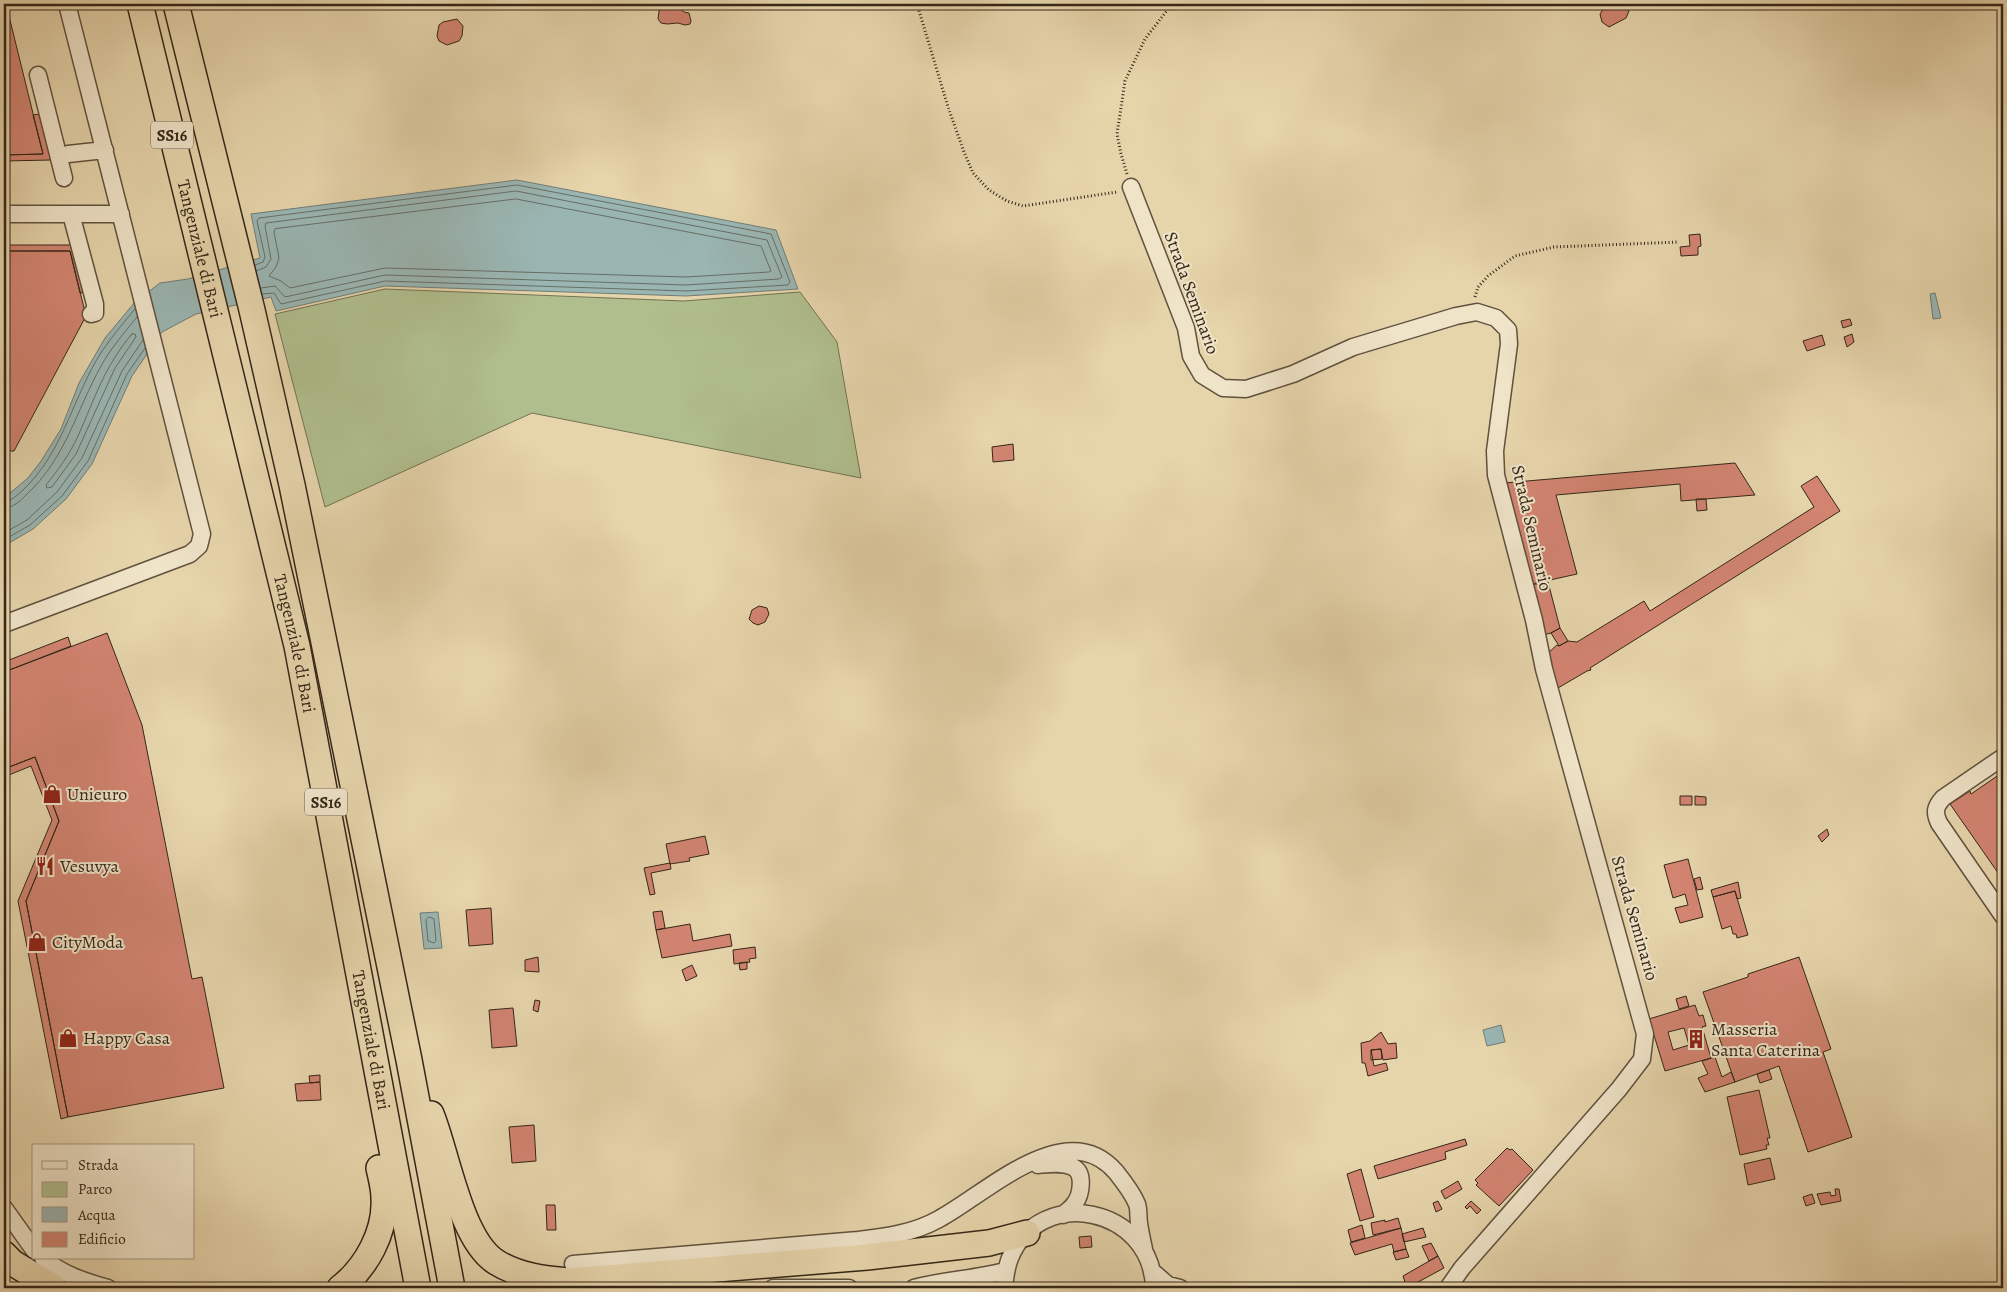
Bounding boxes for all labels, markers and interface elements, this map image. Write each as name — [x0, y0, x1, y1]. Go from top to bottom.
road number: SS16 — [151, 122, 193, 148]
street label: Tangenziale di Bari — [171, 177, 228, 320]
street label: Strada Seminario — [1159, 228, 1225, 358]
street label: Strada Seminario — [1506, 463, 1558, 593]
street label: Tangenziale di Bari — [268, 572, 321, 715]
place label: Unieuro — [67, 782, 127, 806]
shop icon: Unieuro — [41, 783, 63, 805]
road number: SS16 — [305, 789, 347, 816]
street label: Strada Seminario — [1606, 853, 1664, 983]
place label: Vesuvya — [59, 854, 119, 878]
restaurant icon: Vesuvya — [34, 855, 56, 877]
place label: CityModa — [52, 930, 124, 954]
shop icon: CityModa — [26, 931, 48, 953]
street label: Tangenziale di Bari — [346, 968, 396, 1112]
place label: Masseria Santa Caterina — [1711, 1017, 1821, 1062]
place label: Happy Casa — [83, 1026, 171, 1050]
shop icon: Happy Casa — [57, 1027, 79, 1049]
building icon: Masseria Santa Caterina — [1685, 1028, 1707, 1050]
legend — [32, 1144, 195, 1260]
text: Strada — [78, 1155, 119, 1175]
text: Parco — [78, 1179, 112, 1199]
text: Acqua — [77, 1205, 116, 1225]
text: Edificio — [78, 1229, 126, 1249]

